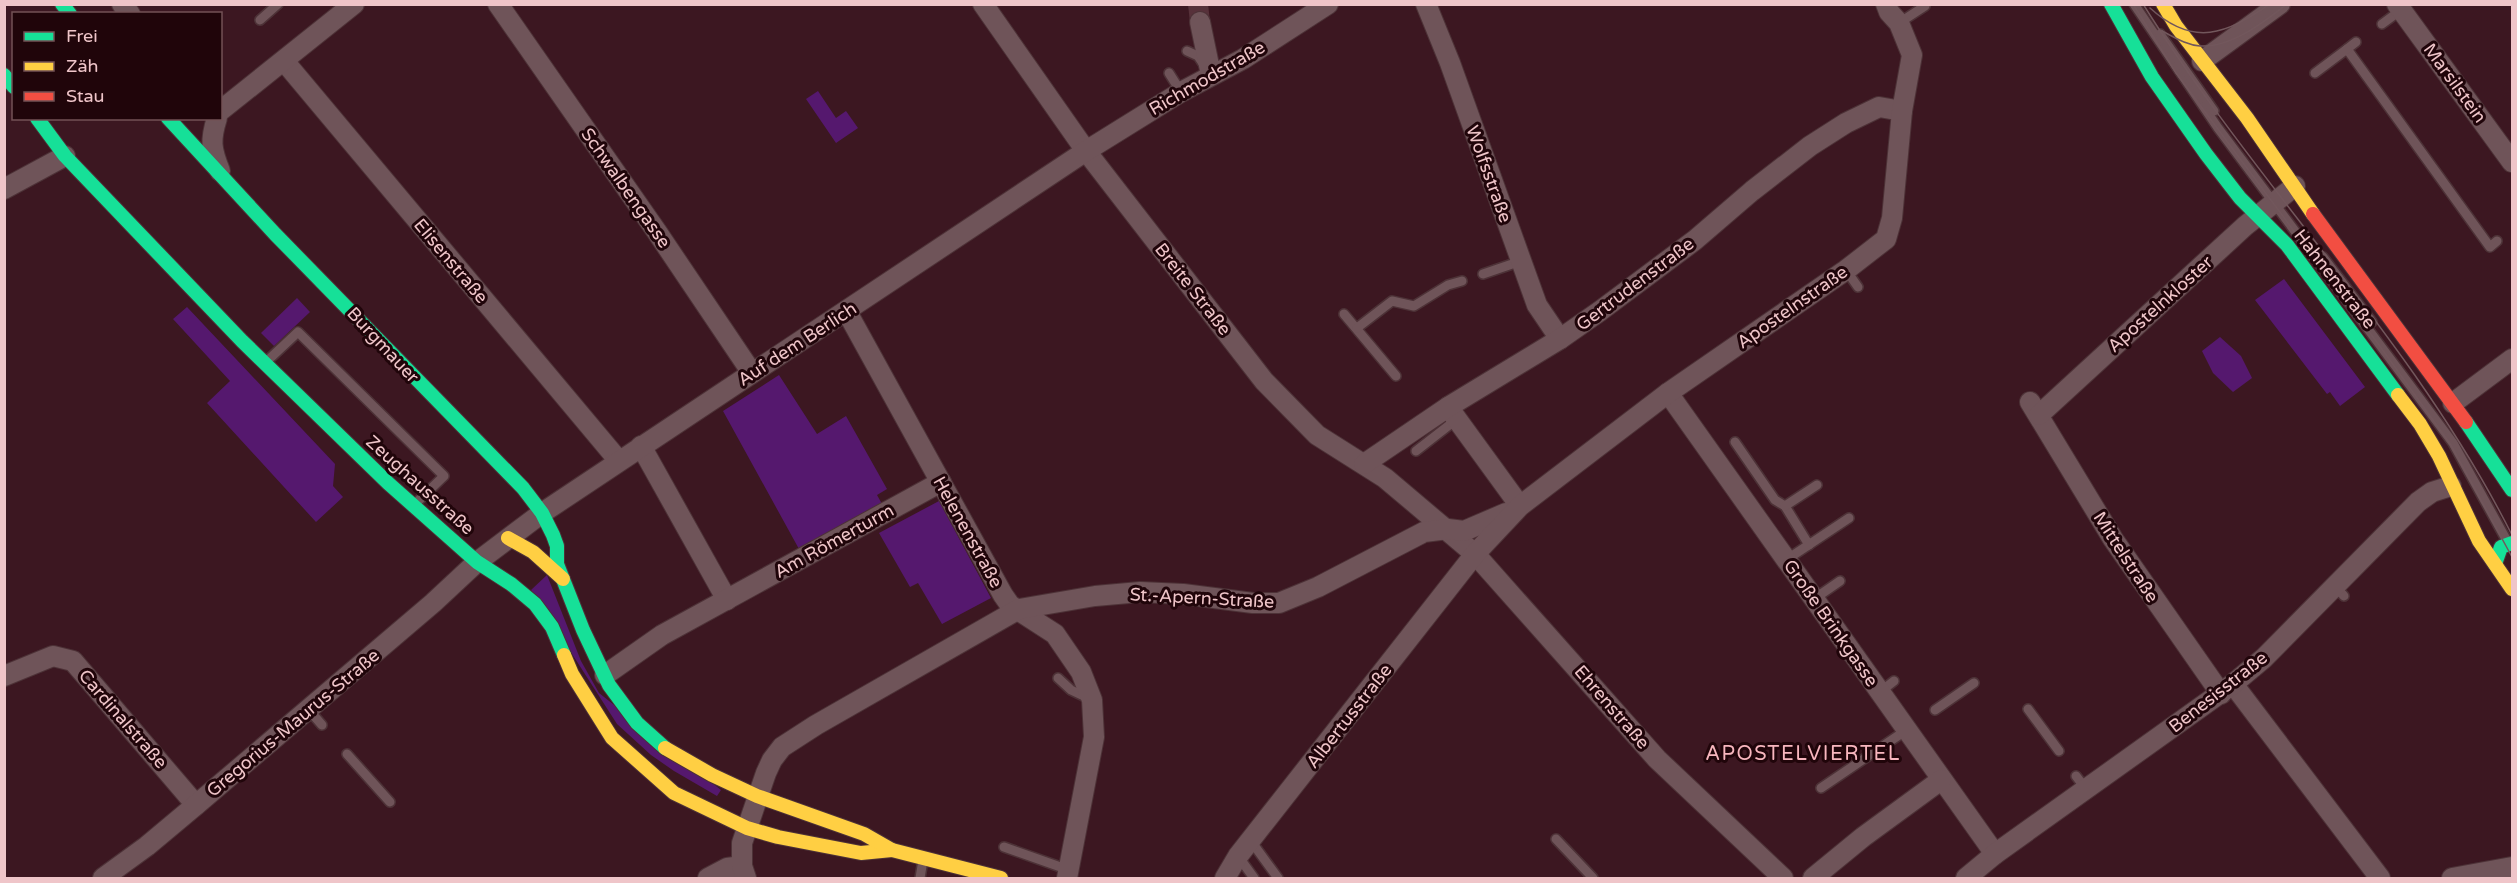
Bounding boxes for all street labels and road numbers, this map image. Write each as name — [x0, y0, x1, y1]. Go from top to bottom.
street label: Richmodstraße — [1145, 36, 1269, 120]
street label: Marsilstein — [2419, 39, 2491, 127]
street label: Wolfsstraße — [1461, 122, 1517, 226]
street label: Schwalbengasse — [576, 124, 676, 252]
street label: Elisenstraße — [409, 214, 493, 308]
street label: Hahnenstraße — [2289, 225, 2381, 333]
street label: Gertrudenstraße — [1572, 233, 1698, 335]
street label: Breite Straße — [1150, 238, 1236, 340]
street label: Apostelnkloster — [2103, 251, 2217, 357]
street label: Apostelnstraße — [1732, 261, 1852, 353]
street label: Auf dem Berlich — [733, 297, 861, 391]
street label: Burgmauer — [342, 302, 424, 388]
street label: Zeughausstraße — [361, 431, 479, 539]
street label: Helenenstraße — [928, 472, 1008, 592]
street label: Am Römerturm — [770, 499, 898, 583]
street label: Mittelstraße — [2089, 508, 2163, 606]
street label: Große Brinkgasse — [1779, 555, 1883, 691]
street label: St.-Apern-Straße — [1129, 583, 1275, 613]
street label: Gregorius-Maurus-Straße — [202, 644, 384, 802]
street label: Benesisstraße — [2164, 647, 2272, 737]
street label: Albertusstraße — [1301, 659, 1397, 773]
street label: Ehrenstraße — [1570, 661, 1654, 753]
street label: Cardinalstraße — [74, 665, 172, 773]

